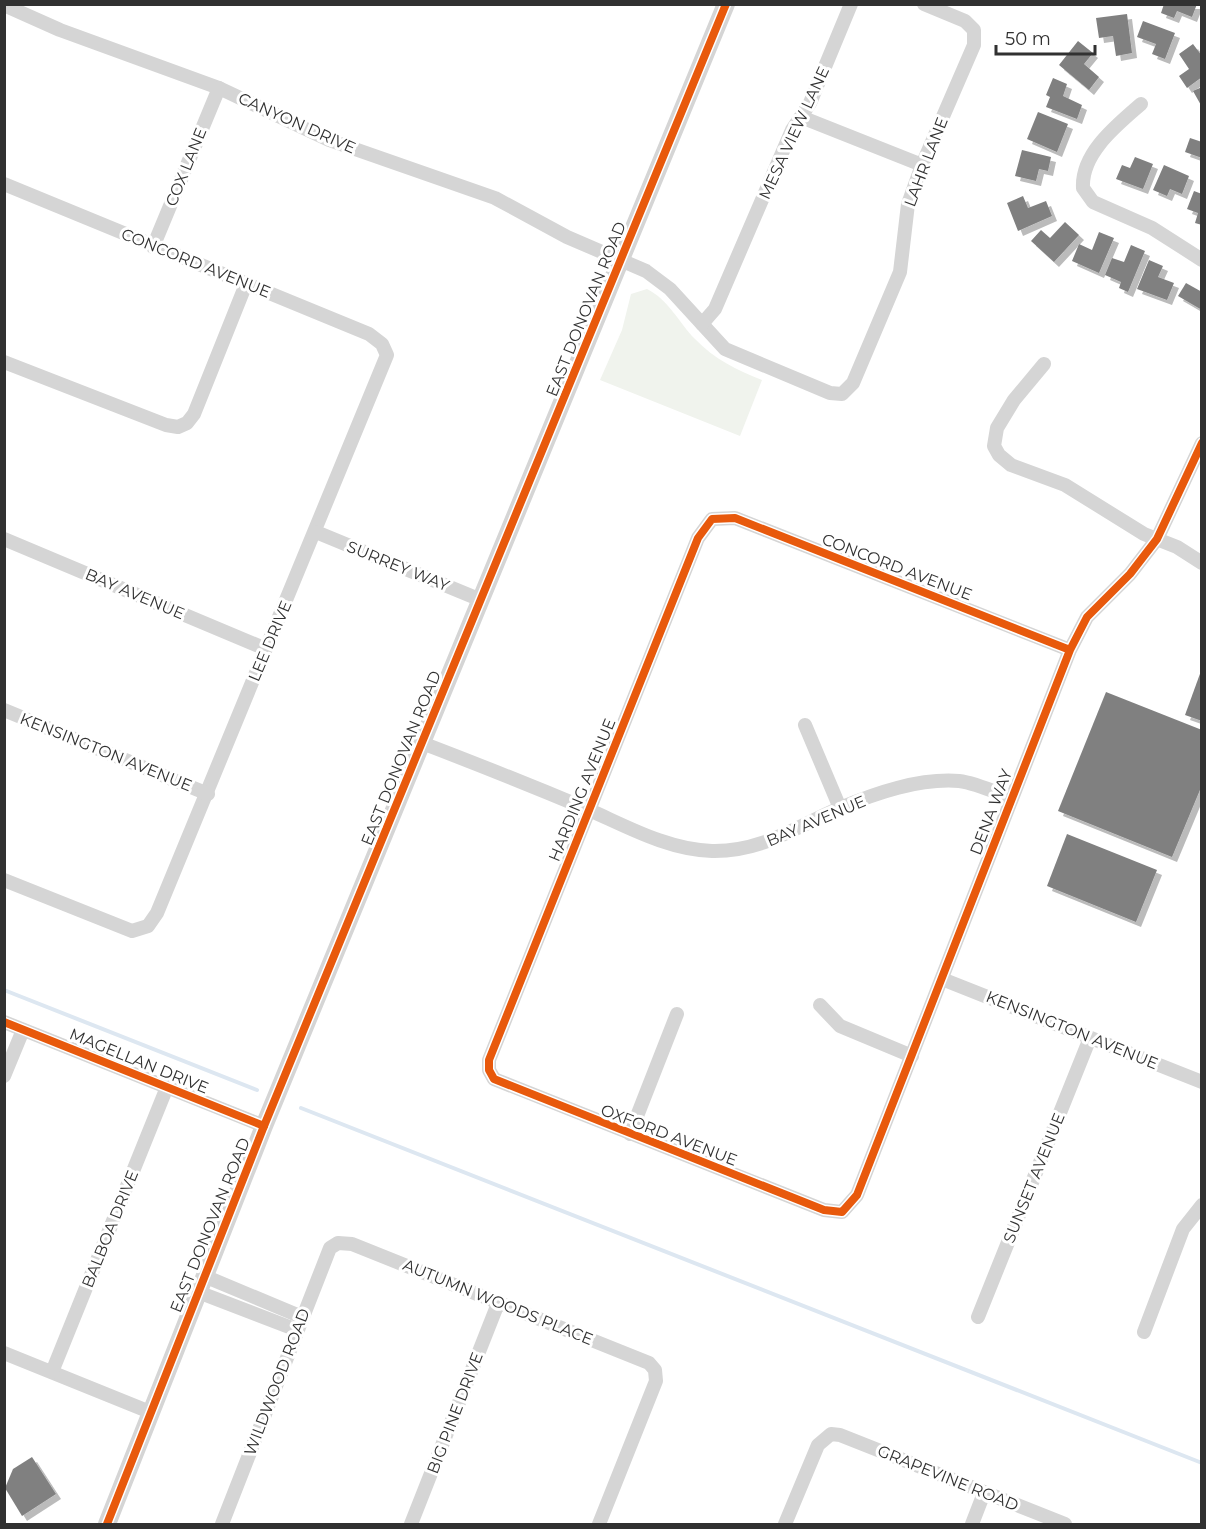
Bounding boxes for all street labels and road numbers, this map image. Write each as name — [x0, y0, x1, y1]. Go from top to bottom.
street label: MESA VIEW LANE — [755, 64, 833, 202]
street label: CANYON DRIVE — [235, 89, 359, 157]
street label: LAHR LANE — [900, 115, 952, 209]
street label: COX LANE — [162, 125, 210, 209]
street label: EAST DONOVAN ROAD — [542, 219, 630, 399]
street label: CONCORD AVENUE — [119, 224, 273, 302]
street label: CONCORD AVENUE — [819, 530, 975, 604]
street label: SURREY WAY — [344, 537, 453, 595]
street label: BAY AVENUE — [83, 565, 187, 623]
street label: LEE DRIVE — [244, 598, 296, 684]
street label: EAST DONOVAN ROAD — [357, 668, 445, 848]
street label: KENSINGTON AVENUE — [17, 709, 195, 795]
street label: HARDING AVENUE — [545, 716, 619, 864]
street label: DENA WAY — [966, 765, 1016, 858]
street label: BAY AVENUE — [764, 792, 868, 850]
street label: KENSINGTON AVENUE — [983, 987, 1161, 1073]
street label: MAGELLAN DRIVE — [67, 1024, 211, 1098]
street label: OXFORD AVENUE — [598, 1100, 740, 1170]
street label: SUNSET AVENUE — [999, 1110, 1069, 1246]
street label: EAST DONOVAN ROAD — [166, 1135, 254, 1315]
street label: BALBOA DRIVE — [78, 1168, 142, 1290]
street label: AUTUMN WOODS PLACE — [400, 1255, 596, 1349]
street label: WILDWOOD ROAD — [240, 1306, 314, 1458]
street label: BIG PINE DRIVE — [423, 1350, 487, 1476]
street label: GRAPEVINE ROAD — [875, 1441, 1021, 1515]

